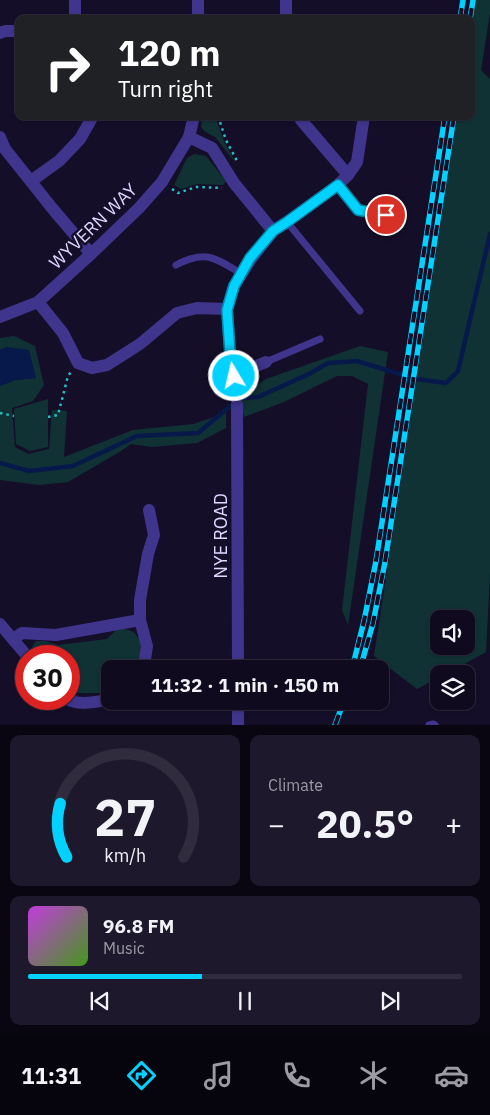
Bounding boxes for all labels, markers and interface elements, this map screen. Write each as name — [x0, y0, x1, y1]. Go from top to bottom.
text: 120 m — [118, 30, 221, 76]
icon: right — [35, 35, 100, 100]
text: Turn right — [118, 74, 213, 103]
street label: WYVERN WAY — [44, 178, 142, 274]
pin — [365, 194, 407, 236]
icon: arrive — [372, 201, 400, 229]
position arrow — [207, 349, 259, 401]
street label: NYE ROAD — [209, 493, 232, 579]
map controls — [430, 610, 475, 710]
button: sound — [430, 610, 475, 655]
speed limit sign: 30 — [15, 645, 80, 710]
button: layers — [430, 665, 475, 710]
text: 11:32 · 1 min · 150 m — [151, 673, 339, 697]
text: Climate — [268, 775, 323, 795]
text: 27 — [94, 783, 156, 850]
text: 20.5° — [316, 799, 414, 848]
text: − — [268, 806, 285, 843]
text: + — [445, 806, 462, 843]
text: km/h — [104, 844, 146, 867]
text: 96.8 FM — [103, 914, 174, 938]
text: Music — [103, 938, 145, 958]
icon: previous — [86, 987, 114, 1015]
icon: pause — [231, 987, 259, 1015]
icon: next — [376, 987, 404, 1015]
icon: directions — [124, 1058, 159, 1093]
icon: music — [201, 1058, 236, 1093]
icon: phone — [279, 1058, 314, 1093]
icon: climate — [356, 1058, 391, 1093]
icon: car — [434, 1058, 469, 1093]
text: 11:31 — [21, 1061, 81, 1090]

